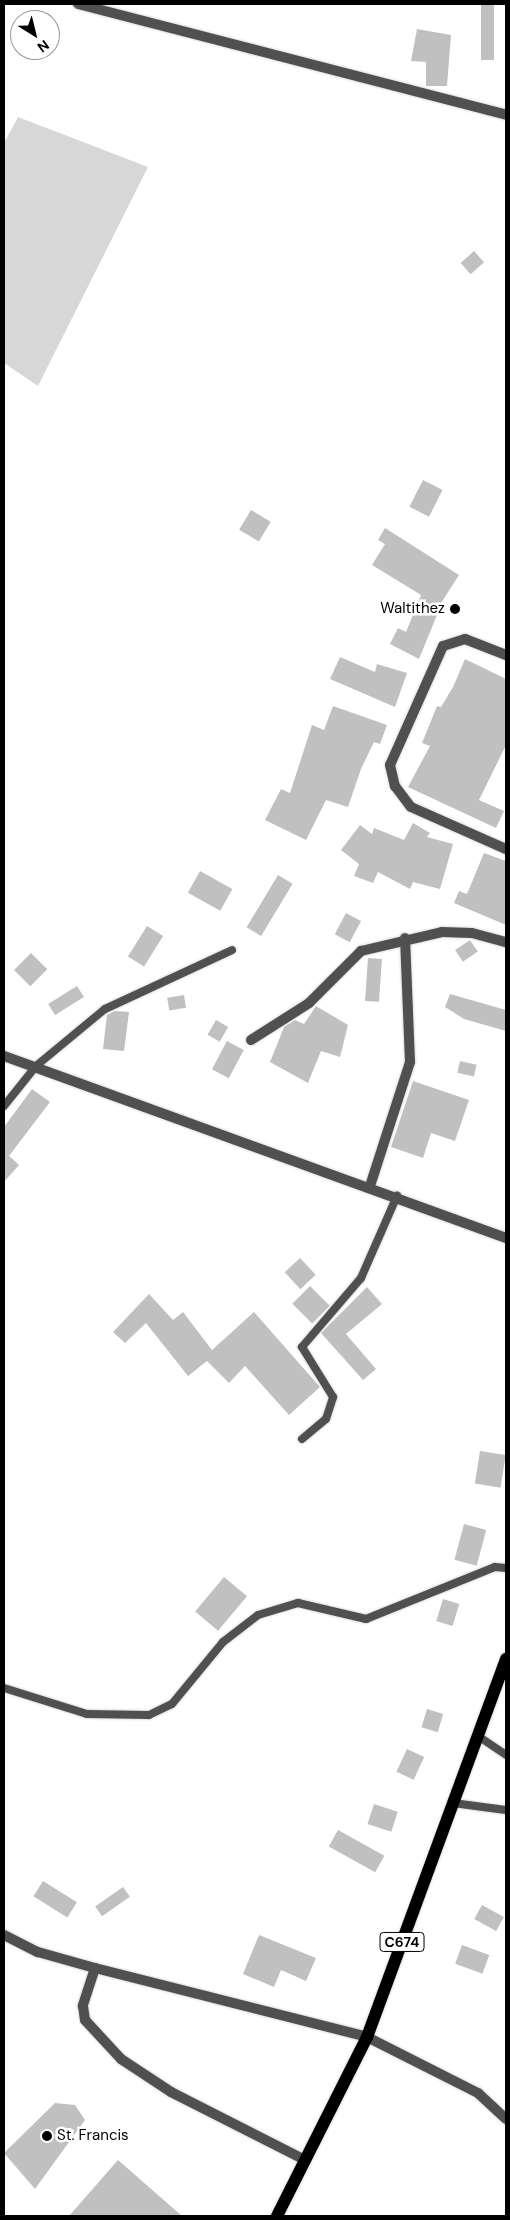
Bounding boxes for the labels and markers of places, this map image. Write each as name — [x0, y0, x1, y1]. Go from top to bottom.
place label: Waltithez — [380, 600, 445, 618]
marker: Waltithez — [449, 603, 461, 615]
place label: St. Francis — [57, 2127, 129, 2145]
marker: St. Francis — [41, 2130, 53, 2142]

